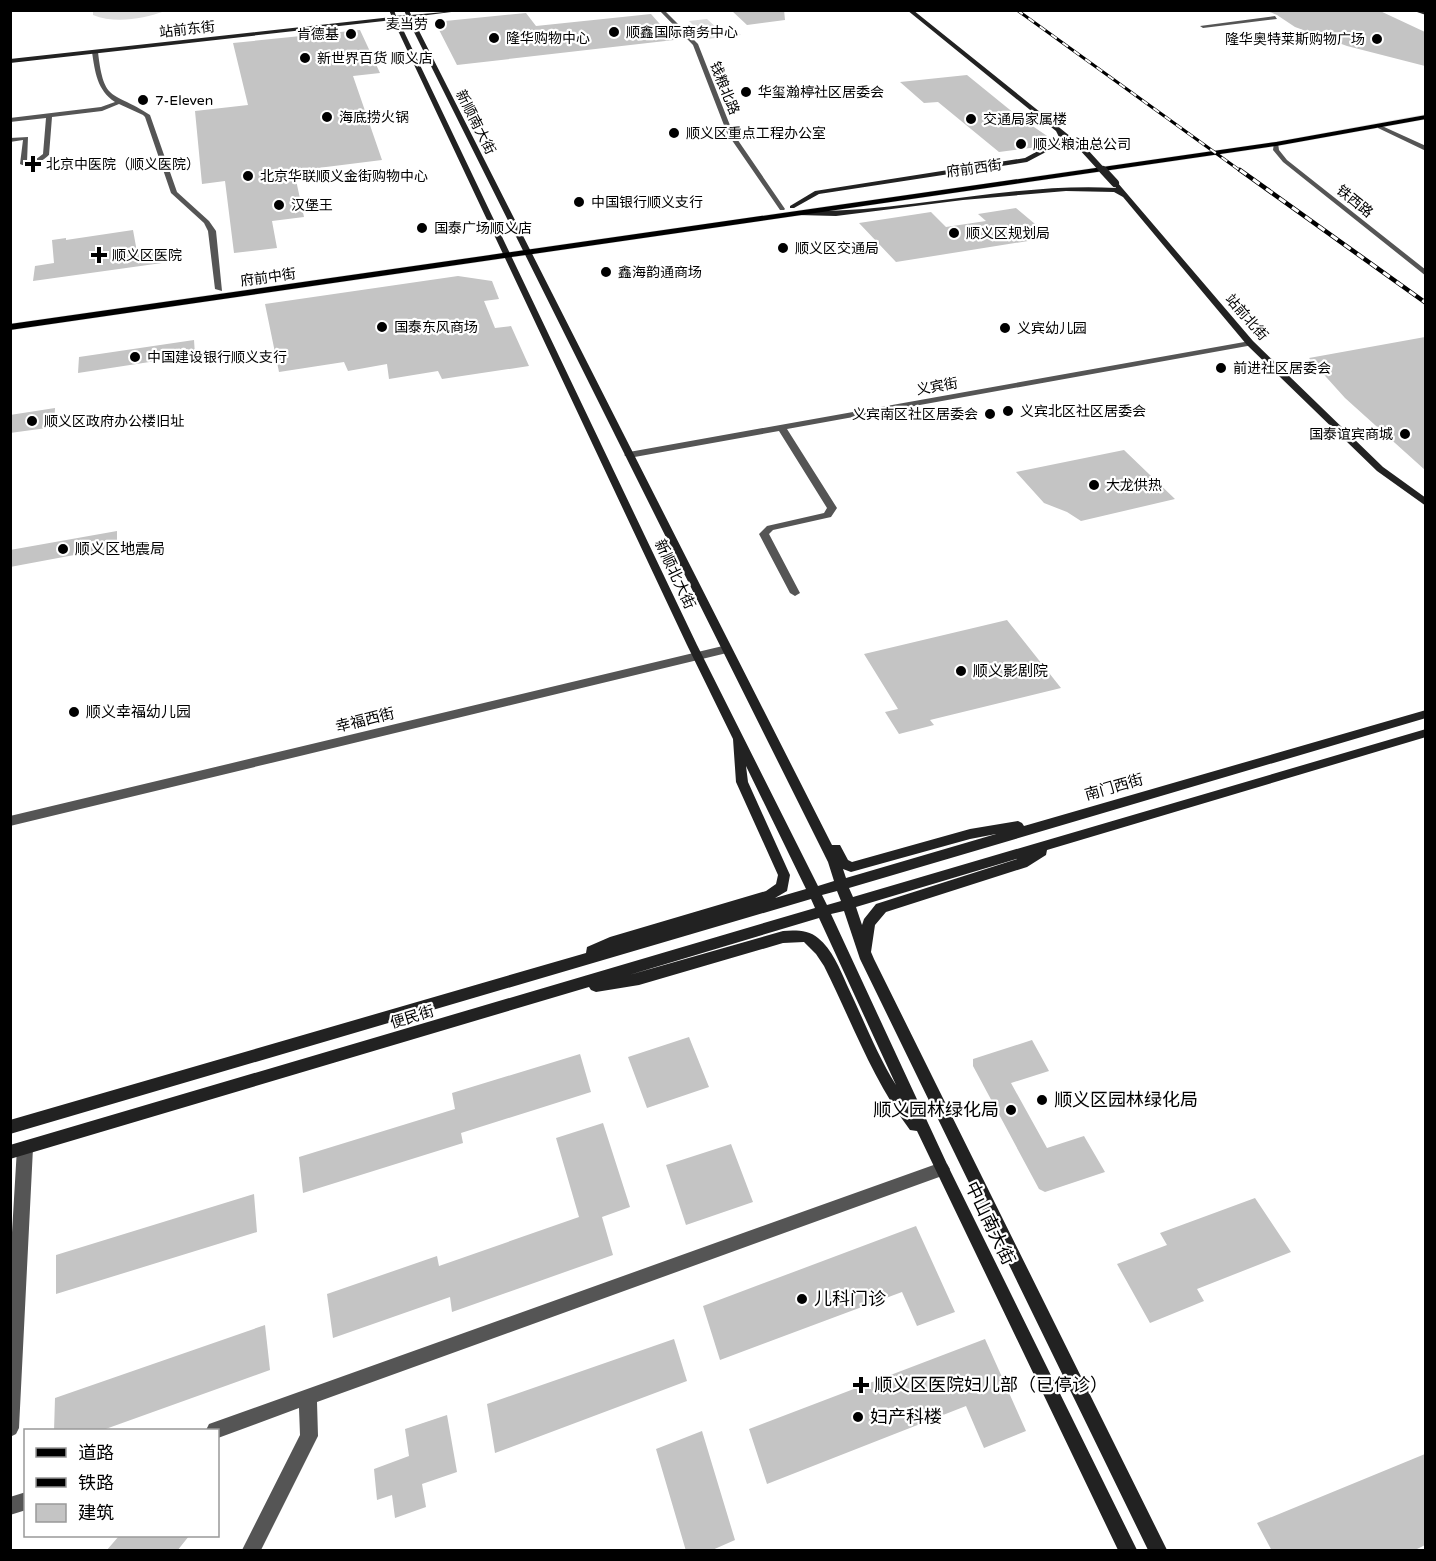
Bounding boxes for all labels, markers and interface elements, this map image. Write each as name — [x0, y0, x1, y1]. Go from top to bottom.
place label: 麦当劳 — [386, 16, 428, 33]
marker: 麦当劳 — [433, 17, 447, 31]
street label: 站前东街 — [158, 18, 216, 41]
place label: 顺鑫国际商务中心 — [626, 24, 738, 41]
marker: 顺鑫国际商务中心 — [607, 25, 621, 39]
place label: 肯德基 — [297, 26, 339, 43]
marker: 肯德基 — [344, 27, 358, 41]
place label: 隆华购物中心 — [506, 30, 590, 47]
marker: 隆华购物中心 — [487, 31, 501, 45]
place label: 隆华奥特莱斯购物广场 — [1225, 31, 1365, 48]
marker: 隆华奥特莱斯购物广场 — [1370, 32, 1384, 46]
place label: 新世界百货 顺义店 — [317, 50, 433, 67]
marker: 新世界百货 顺义店 — [298, 51, 312, 65]
street label: 钱粮北路 — [706, 59, 743, 117]
place label: 华玺瀚楟社区居委会 — [758, 84, 884, 101]
marker: 华玺瀚楟社区居委会 — [739, 85, 753, 99]
street label: 新顺南大街 — [452, 87, 499, 157]
place label: 7-Eleven — [155, 92, 213, 109]
marker: 7-Eleven — [136, 93, 150, 107]
place label: 海底捞火锅 — [339, 109, 409, 126]
marker: 海底捞火锅 — [320, 110, 334, 124]
place label: 交通局家属楼 — [983, 111, 1067, 128]
marker: 交通局家属楼 — [964, 112, 978, 126]
place label: 顺义区重点工程办公室 — [686, 125, 826, 142]
marker: 顺义区重点工程办公室 — [667, 126, 681, 140]
place label: 顺义粮油总公司 — [1033, 136, 1131, 153]
marker: 顺义粮油总公司 — [1014, 137, 1028, 151]
marker: 北京中医院（顺义医院） — [24, 155, 42, 173]
place label: 北京中医院（顺义医院） — [46, 156, 200, 173]
street label: 府前西街 — [945, 156, 1003, 181]
place label: 北京华联顺义金街购物中心 — [260, 168, 428, 185]
marker: 北京华联顺义金街购物中心 — [241, 169, 255, 183]
street label: 铁西路 — [1333, 182, 1376, 221]
place label: 中国银行顺义支行 — [591, 194, 703, 211]
marker: 中国银行顺义支行 — [572, 195, 586, 209]
place label: 汉堡王 — [291, 197, 333, 214]
marker: 汉堡王 — [272, 198, 286, 212]
place label: 国泰广场顺义店 — [434, 220, 532, 237]
marker: 国泰广场顺义店 — [415, 221, 429, 235]
place label: 顺义区规划局 — [966, 225, 1050, 242]
marker: 顺义区规划局 — [947, 226, 961, 240]
place label: 顺义区交通局 — [795, 240, 879, 257]
marker: 顺义区交通局 — [776, 241, 790, 255]
marker: 顺义区医院 — [90, 246, 108, 264]
place label: 顺义区医院 — [112, 247, 182, 264]
place label: 鑫海韵通商场 — [618, 264, 702, 281]
street label: 府前中街 — [239, 265, 297, 290]
marker: 鑫海韵通商场 — [599, 265, 613, 279]
street label: 站前北街 — [1222, 291, 1271, 344]
place label: 国泰东风商场 — [394, 319, 478, 336]
marker: 国泰东风商场 — [375, 320, 389, 334]
place label: 义宾幼儿园 — [1017, 320, 1087, 337]
marker: 义宾幼儿园 — [998, 321, 1012, 335]
place label: 中国建设银行顺义支行 — [147, 349, 287, 366]
marker: 中国建设银行顺义支行 — [128, 350, 142, 364]
place label: 前进社区居委会 — [1233, 360, 1331, 377]
marker: 前进社区居委会 — [1214, 361, 1228, 375]
street label: 义宾街 — [915, 374, 959, 399]
place label: 义宾北区社区居委会 — [1020, 403, 1146, 420]
marker: 义宾北区社区居委会 — [1001, 404, 1015, 418]
place label: 义宾南区社区居委会 — [852, 406, 978, 423]
marker: 义宾南区社区居委会 — [983, 407, 997, 421]
place label: 顺义区政府办公楼旧址 — [44, 413, 184, 430]
marker: 顺义区政府办公楼旧址 — [25, 414, 39, 428]
place label: 国泰谊宾商城 — [1309, 426, 1393, 443]
marker: 国泰谊宾商城 — [1398, 427, 1412, 441]
place label: 大龙供热 — [1106, 477, 1162, 494]
marker: 大龙供热 — [1087, 478, 1101, 492]
street label: 新顺北大街 — [651, 536, 699, 612]
place label: 顺义区地震局 — [75, 540, 165, 558]
marker: 顺义区地震局 — [56, 542, 70, 556]
place label: 顺义影剧院 — [973, 662, 1048, 680]
marker: 顺义影剧院 — [954, 664, 968, 678]
place label: 顺义幸福幼儿园 — [86, 703, 191, 721]
street label: 幸福西街 — [334, 704, 396, 736]
marker: 顺义幸福幼儿园 — [67, 705, 81, 719]
street label: 南门西街 — [1083, 770, 1145, 804]
street label: 便民街 — [388, 1002, 436, 1032]
place label: 顺义区园林绿化局 — [1054, 1089, 1198, 1111]
marker: 顺义区园林绿化局 — [1035, 1093, 1049, 1107]
place label: 顺义园林绿化局 — [873, 1099, 999, 1121]
marker: 顺义园林绿化局 — [1004, 1103, 1018, 1117]
street label: 中山南大街 — [960, 1178, 1020, 1268]
place label: 儿科门诊 — [814, 1288, 886, 1310]
marker: 儿科门诊 — [795, 1292, 809, 1306]
place label: 顺义区医院妇儿部（已停诊） — [874, 1374, 1108, 1396]
marker: 顺义区医院妇儿部（已停诊） — [852, 1376, 870, 1394]
place label: 妇产科楼 — [870, 1406, 942, 1428]
marker: 妇产科楼 — [851, 1410, 865, 1424]
legend — [24, 1429, 219, 1537]
text: 道路 — [78, 1442, 114, 1464]
text: 铁路 — [78, 1472, 114, 1494]
text: 建筑 — [78, 1502, 114, 1524]

